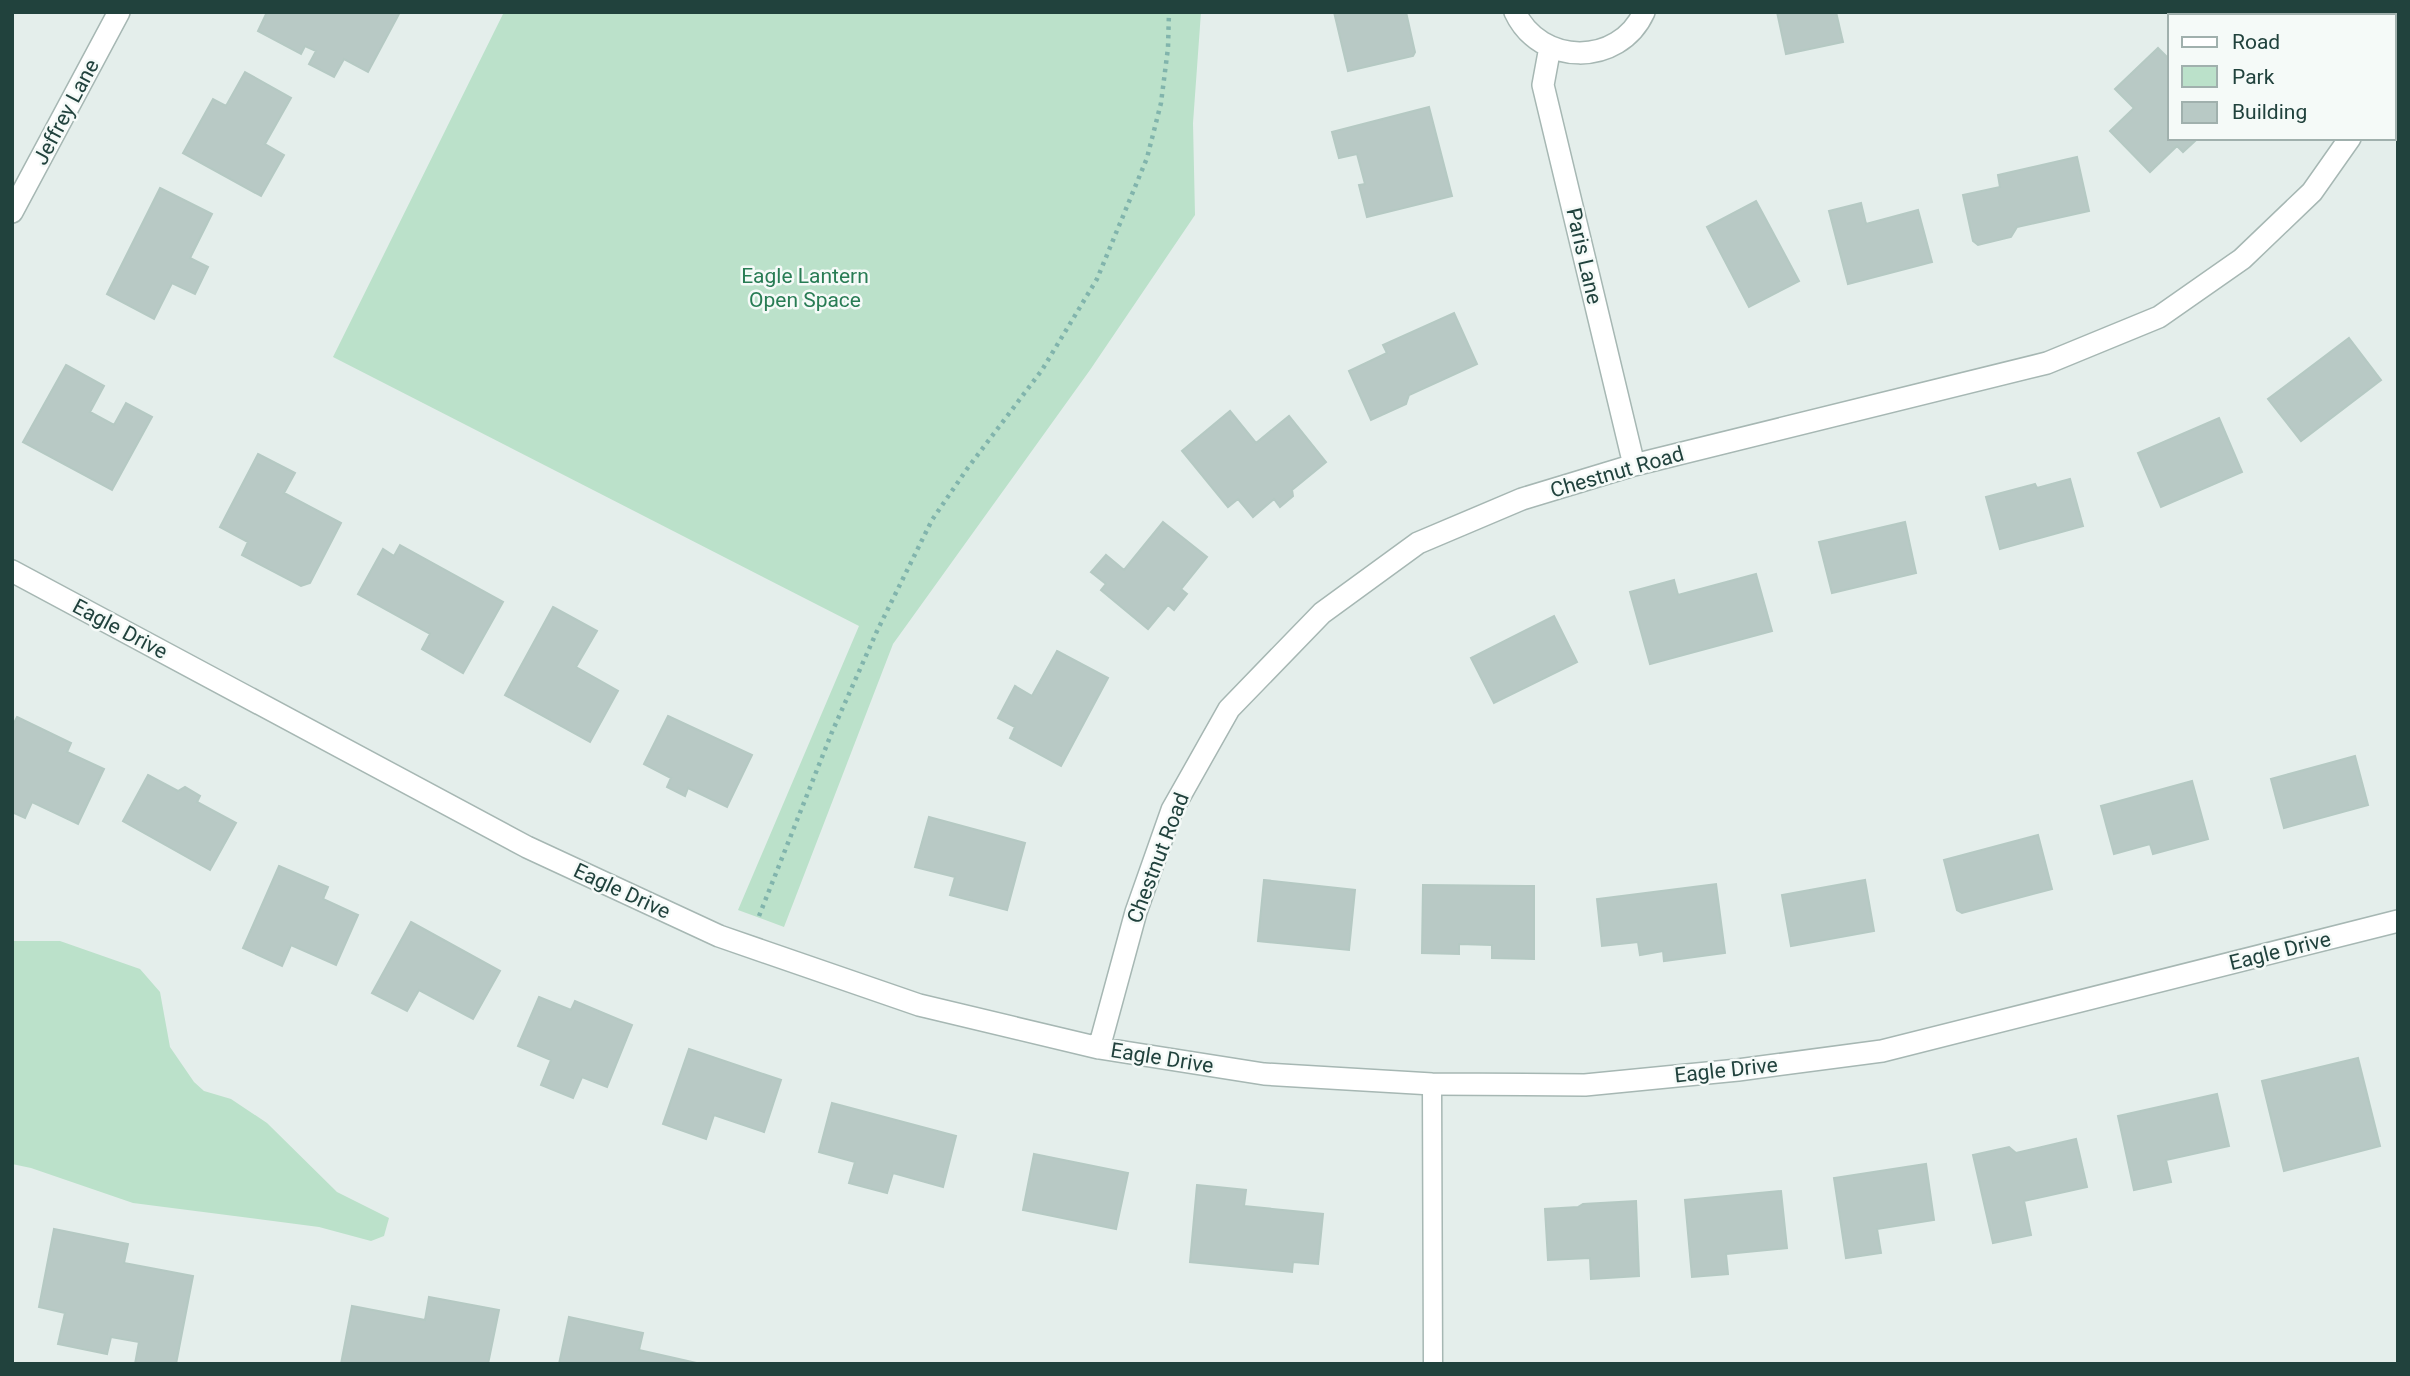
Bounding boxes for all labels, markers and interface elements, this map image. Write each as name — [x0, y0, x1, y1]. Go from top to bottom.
legend — [2168, 14, 2396, 140]
text: Road — [2232, 30, 2280, 54]
street label: Jeffrey Lane — [28, 55, 104, 169]
text: Park — [2232, 65, 2275, 89]
text: Building — [2232, 100, 2307, 124]
street label: Paris Lane — [1561, 205, 1607, 307]
park label: Eagle Lantern Open Space — [741, 264, 869, 312]
street label: Chestnut Road — [1548, 442, 1686, 502]
street label: Eagle Drive — [69, 594, 171, 664]
street label: Chestnut Road — [1122, 790, 1194, 926]
street label: Eagle Drive — [570, 858, 674, 924]
street label: Eagle Drive — [2227, 927, 2333, 975]
street label: Eagle Drive — [1109, 1038, 1215, 1078]
street label: Eagle Drive — [1673, 1053, 1779, 1087]

